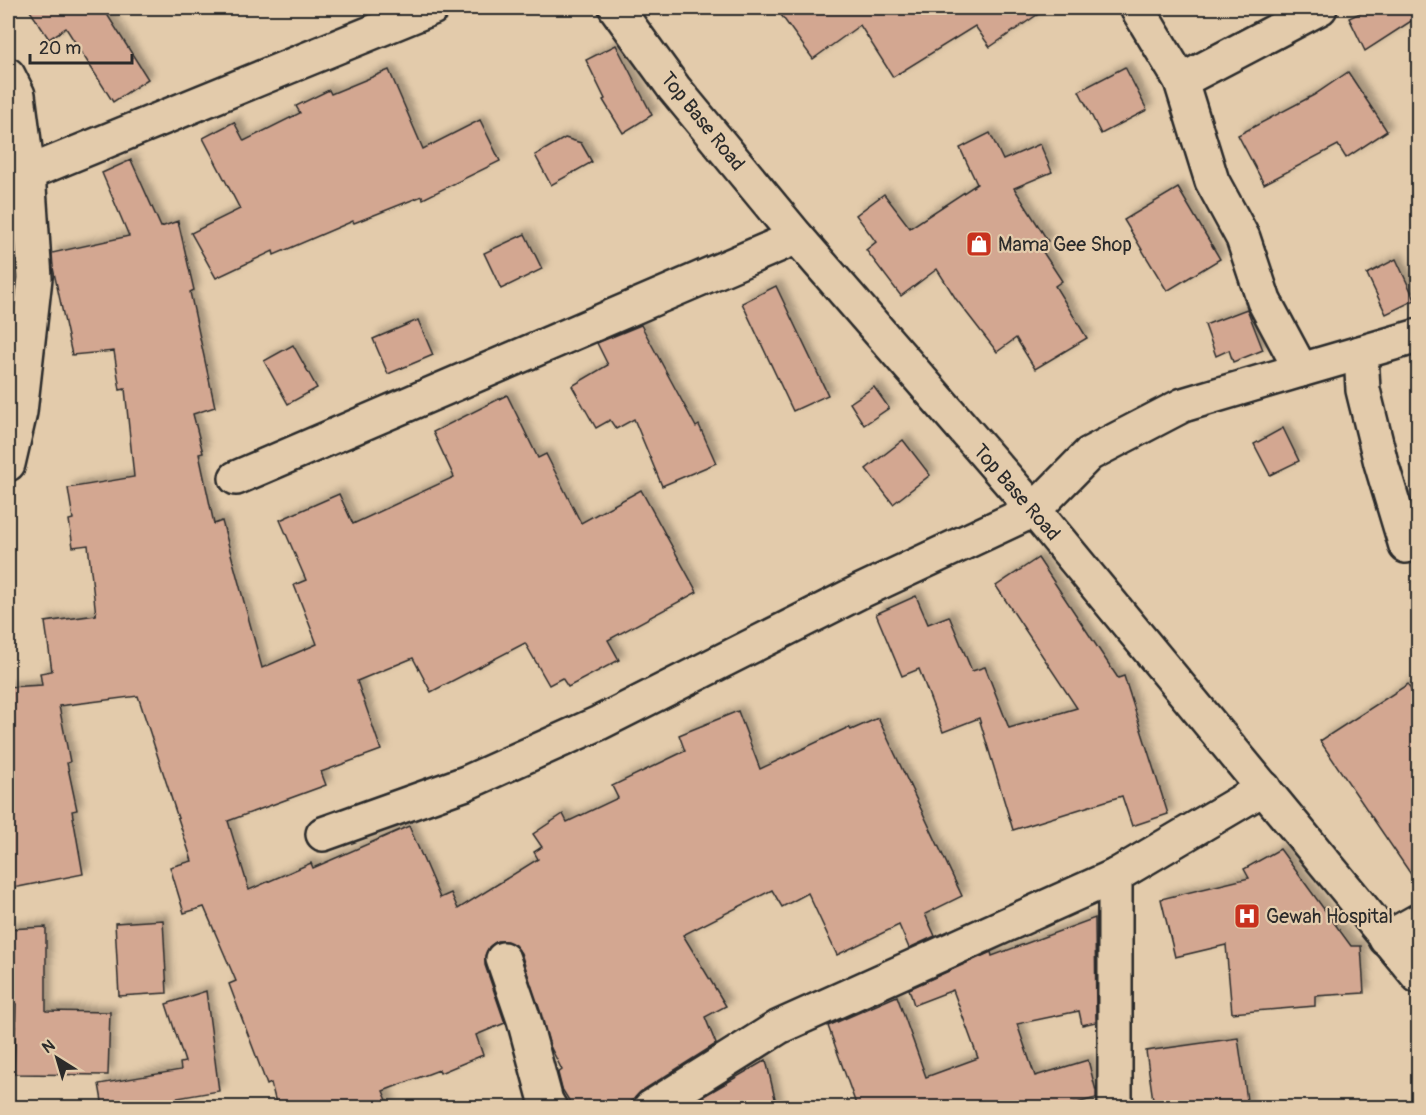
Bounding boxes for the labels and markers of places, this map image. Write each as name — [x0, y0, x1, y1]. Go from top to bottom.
shop icon: Mama Gee Shop — [964, 229, 994, 259]
place label: Mama Gee Shop — [998, 232, 1132, 257]
hospital icon: Gewah Hospital — [1232, 901, 1262, 931]
place label: Gewah Hospital — [1266, 904, 1393, 929]

